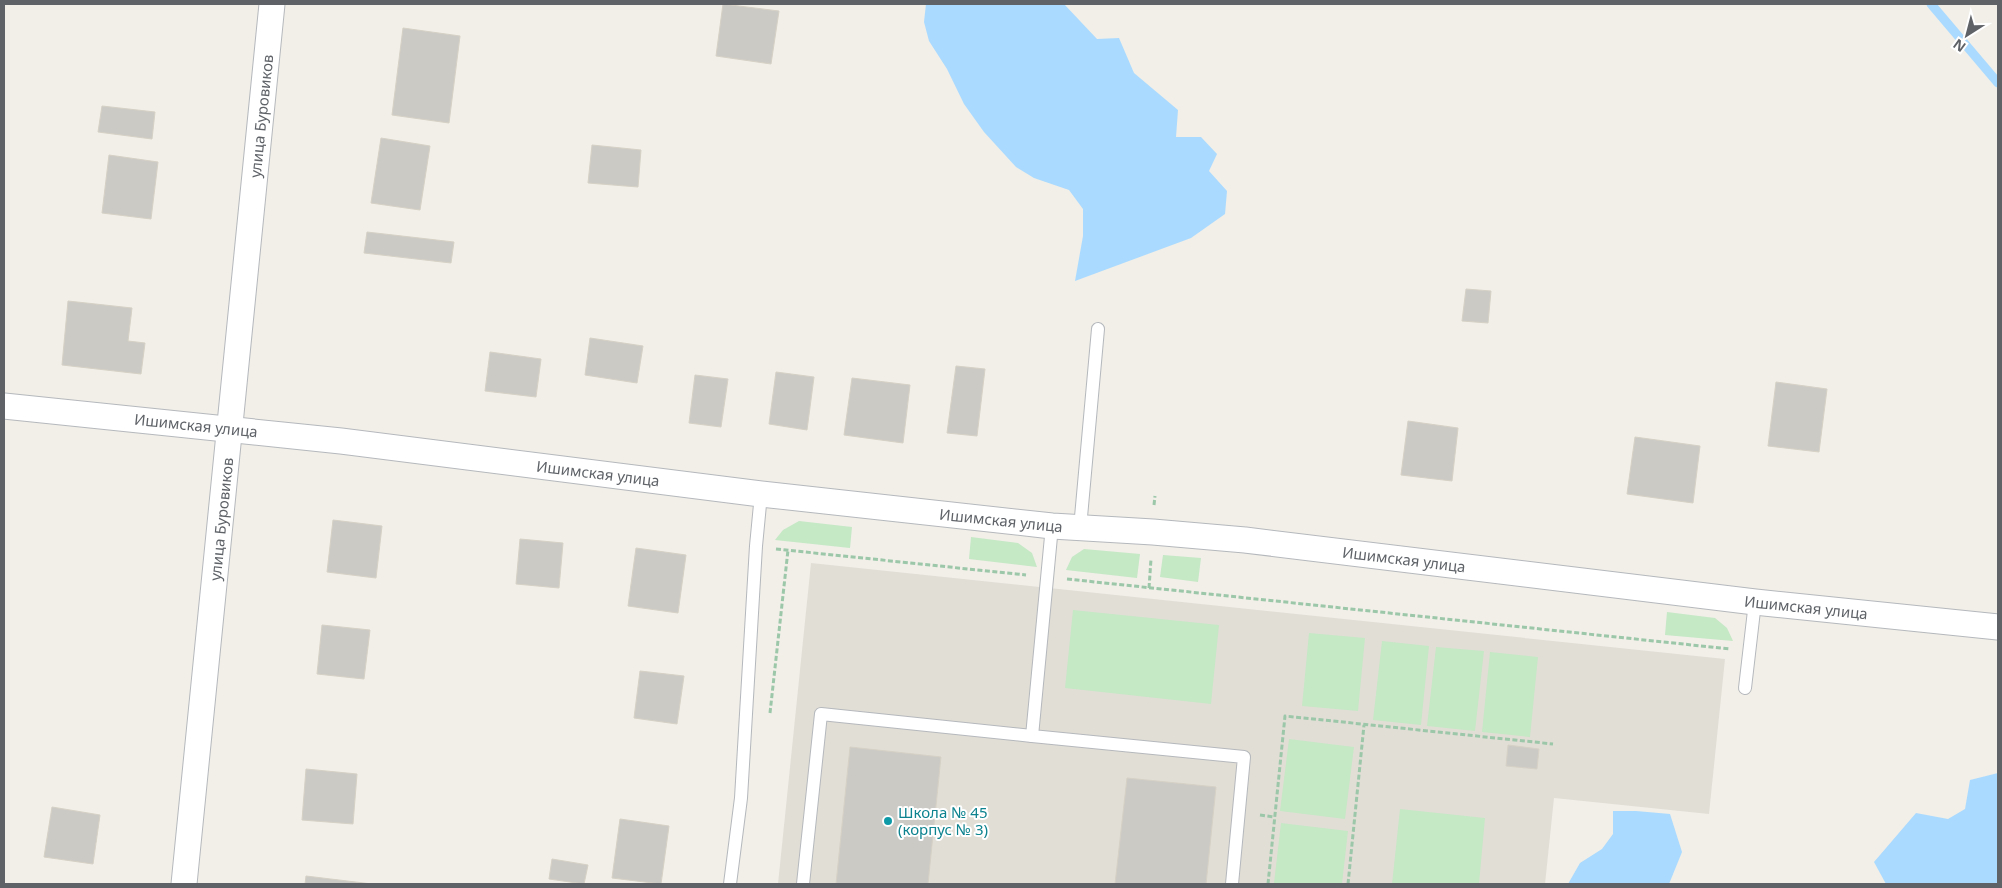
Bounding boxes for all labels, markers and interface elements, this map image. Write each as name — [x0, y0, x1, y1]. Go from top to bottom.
north arrow — [1942, 10, 1992, 60]
text: N — [1949, 35, 1969, 57]
street label: улица Буровиков — [245, 53, 277, 179]
street label: Ишимская улица — [133, 409, 259, 441]
street label: улица Буровиков — [205, 456, 237, 582]
street label: Ишимская улица — [535, 456, 661, 490]
street label: Ишимская улица — [938, 504, 1064, 536]
street label: Ишимская улица — [1341, 542, 1467, 576]
street label: Ишимская улица — [1743, 591, 1869, 623]
place label: Школа № 45 (корпус № 3) — [898, 802, 988, 839]
marker: Школа № 45 (корпус № 3) — [882, 815, 894, 827]

